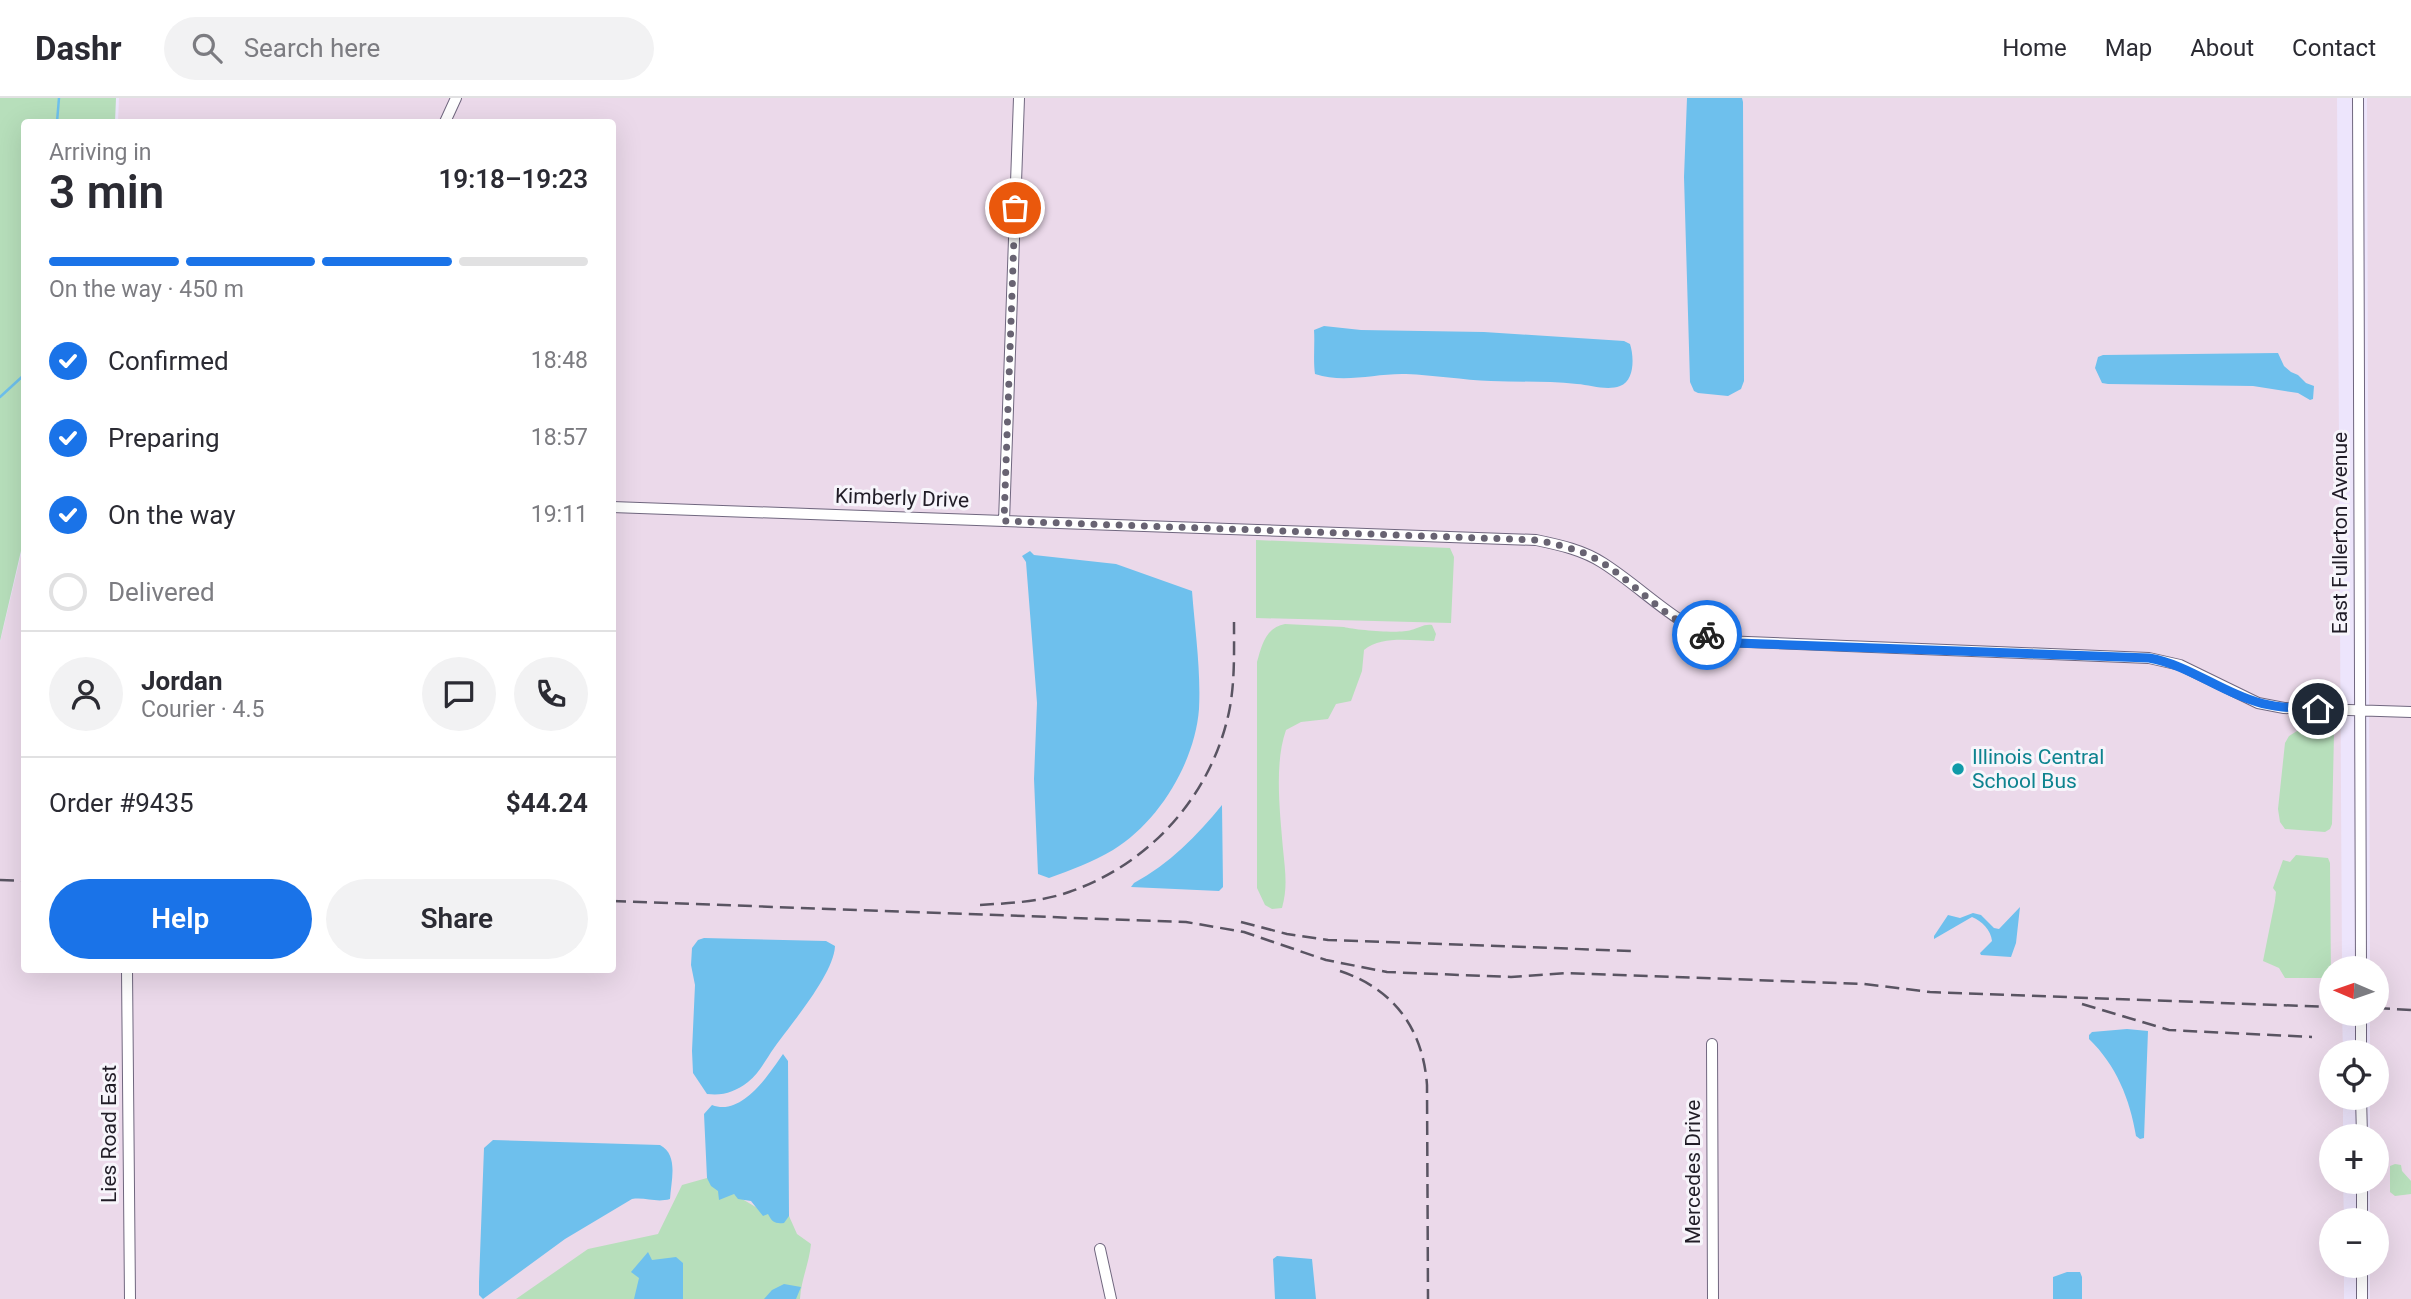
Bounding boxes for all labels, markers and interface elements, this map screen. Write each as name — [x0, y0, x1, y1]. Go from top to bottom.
search box — [164, 17, 654, 80]
text: Dashr — [35, 29, 122, 68]
icon: search — [188, 29, 226, 67]
text: Search here — [244, 33, 380, 63]
text: Home — [2002, 34, 2067, 62]
text: Map — [2105, 34, 2152, 62]
text: About — [2190, 34, 2254, 62]
text: Contact — [2292, 34, 2376, 62]
text: Arriving in — [49, 139, 152, 166]
text: 19:18–19:23 — [438, 164, 588, 194]
text: 3 min — [49, 165, 164, 219]
pin — [985, 178, 1045, 238]
icon: bag — [996, 189, 1034, 227]
text: On the way · 450 m — [49, 276, 244, 303]
icon: check — [49, 342, 87, 380]
text: Confirmed — [108, 346, 229, 376]
text: 18:48 — [531, 347, 588, 374]
icon: check — [49, 419, 87, 457]
text: Preparing — [108, 423, 220, 453]
text: 18:57 — [531, 424, 588, 451]
street label: East Fullerton Avenue — [2328, 432, 2352, 634]
street label: Kimberly Drive — [835, 484, 969, 512]
icon: check — [49, 496, 87, 534]
text: On the way — [108, 500, 236, 530]
text: 19:11 — [531, 501, 588, 528]
text: Delivered — [108, 577, 215, 607]
courier — [1672, 600, 1742, 670]
icon: bike — [1688, 616, 1726, 654]
button: person — [49, 657, 123, 731]
button: chat — [422, 657, 496, 731]
button: phone — [514, 657, 588, 731]
text: Jordan — [141, 666, 223, 696]
pin — [2288, 679, 2348, 739]
icon: home — [2299, 690, 2337, 728]
text: Courier · 4.5 — [141, 696, 264, 723]
place label: Illinois Central School Bus — [1972, 745, 2104, 793]
marker: Illinois Central School Bus — [1950, 761, 1966, 777]
text: Order #9435 — [49, 788, 194, 818]
text: $44.24 — [506, 788, 588, 818]
button: Help — [49, 879, 312, 959]
button: Share — [326, 879, 588, 959]
north arrow — [2319, 956, 2389, 1026]
map controls — [2319, 956, 2389, 1278]
button: locate — [2319, 1040, 2389, 1110]
street label: Lies Road East — [97, 1065, 121, 1203]
street label: Mercedes Drive — [1681, 1100, 1705, 1244]
button: + — [2319, 1124, 2389, 1194]
button: − — [2319, 1208, 2389, 1278]

